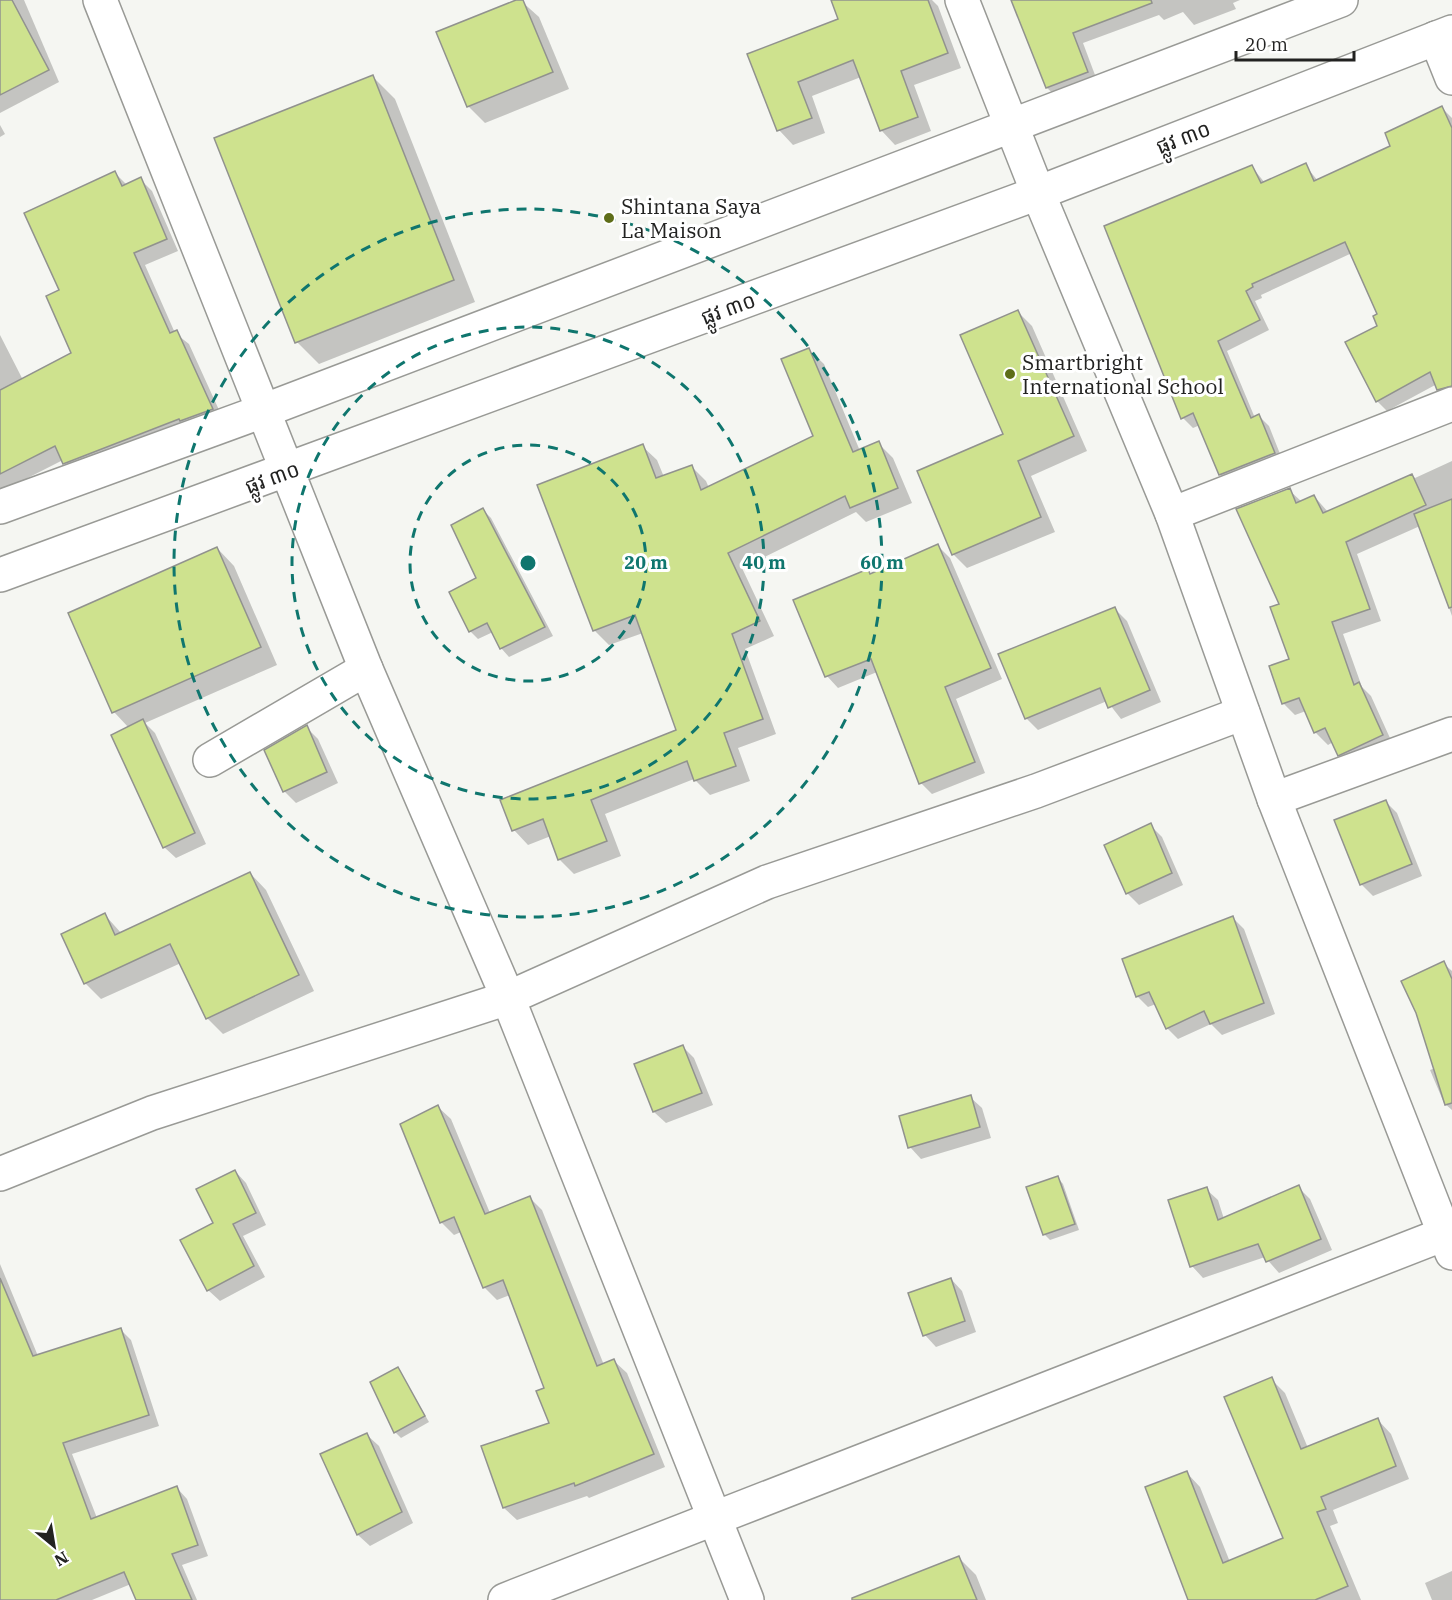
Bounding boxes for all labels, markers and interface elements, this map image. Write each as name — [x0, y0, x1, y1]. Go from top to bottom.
scale bar — [1236, 24, 1354, 62]
text: 20 m — [1245, 33, 1288, 56]
street label: ផ្លូវ ៣០ — [1152, 114, 1217, 166]
place label: Shintana Saya La Maison — [621, 192, 761, 244]
marker: Shintana Saya La Maison — [602, 211, 616, 225]
street label: ផ្លូវ ៣០ — [697, 285, 761, 337]
place label: Smartbright International School — [1022, 348, 1224, 400]
marker: Smartbright International School — [1003, 367, 1017, 381]
street label: ផ្លូវ ៣០ — [241, 454, 305, 506]
text: 20 m — [624, 551, 668, 574]
text: 40 m — [742, 551, 786, 574]
text: 60 m — [860, 551, 904, 574]
centre of rings — [518, 553, 538, 573]
north arrow — [24, 1516, 84, 1576]
text: N — [51, 1547, 72, 1571]

